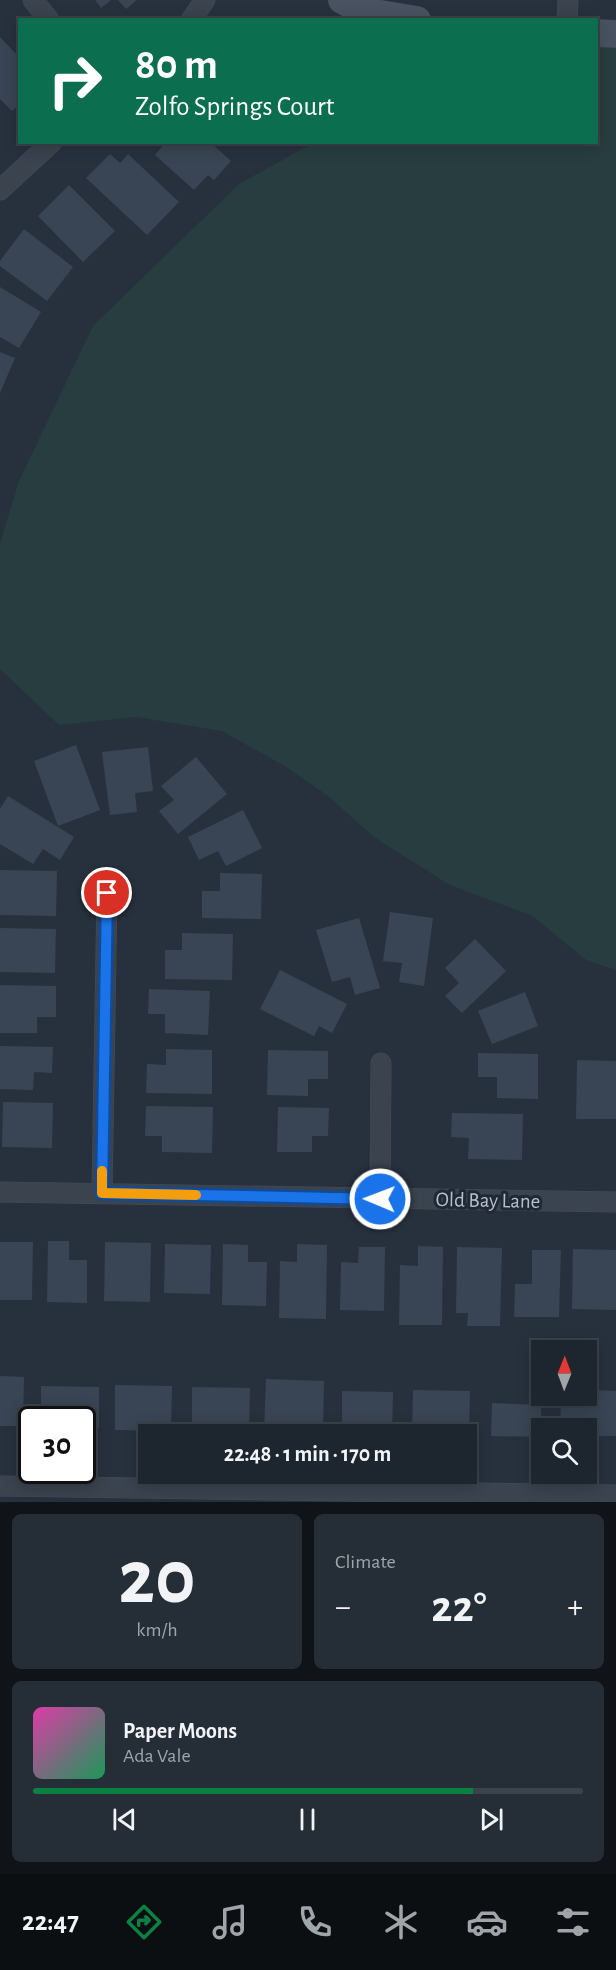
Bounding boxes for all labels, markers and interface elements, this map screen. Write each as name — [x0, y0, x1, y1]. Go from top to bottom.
icon: right — [36, 42, 114, 120]
text: 80 m — [135, 44, 218, 86]
text: Zolfo Springs Court — [135, 93, 334, 120]
pin — [81, 867, 132, 918]
icon: arrive — [90, 876, 123, 909]
position arrow — [348, 1167, 412, 1231]
street label: Old Bay Lane — [435, 1189, 541, 1212]
north arrow — [531, 1340, 597, 1406]
map controls — [531, 1340, 597, 1484]
speed limit sign: 30 — [18, 1406, 96, 1484]
button: search — [531, 1418, 597, 1484]
text: 22:48 · 1 min · 170 m — [224, 1443, 391, 1465]
text: 20 — [118, 1540, 196, 1618]
text: Climate — [335, 1552, 396, 1572]
text: 22° — [431, 1585, 487, 1630]
text: − — [335, 1591, 351, 1624]
text: + — [567, 1591, 583, 1624]
text: km/h — [136, 1620, 178, 1640]
text: Paper Moons — [123, 1720, 237, 1742]
text: Ada Vale — [123, 1746, 191, 1766]
icon: previous — [108, 1803, 141, 1836]
icon: pause — [291, 1803, 324, 1836]
icon: next — [475, 1803, 508, 1836]
icon: directions — [123, 1901, 165, 1943]
icon: music — [209, 1901, 251, 1943]
icon: phone — [294, 1901, 336, 1943]
icon: climate — [380, 1901, 422, 1943]
icon: car — [466, 1901, 508, 1943]
icon: filters — [552, 1901, 594, 1943]
text: 22:47 — [22, 1908, 79, 1935]

